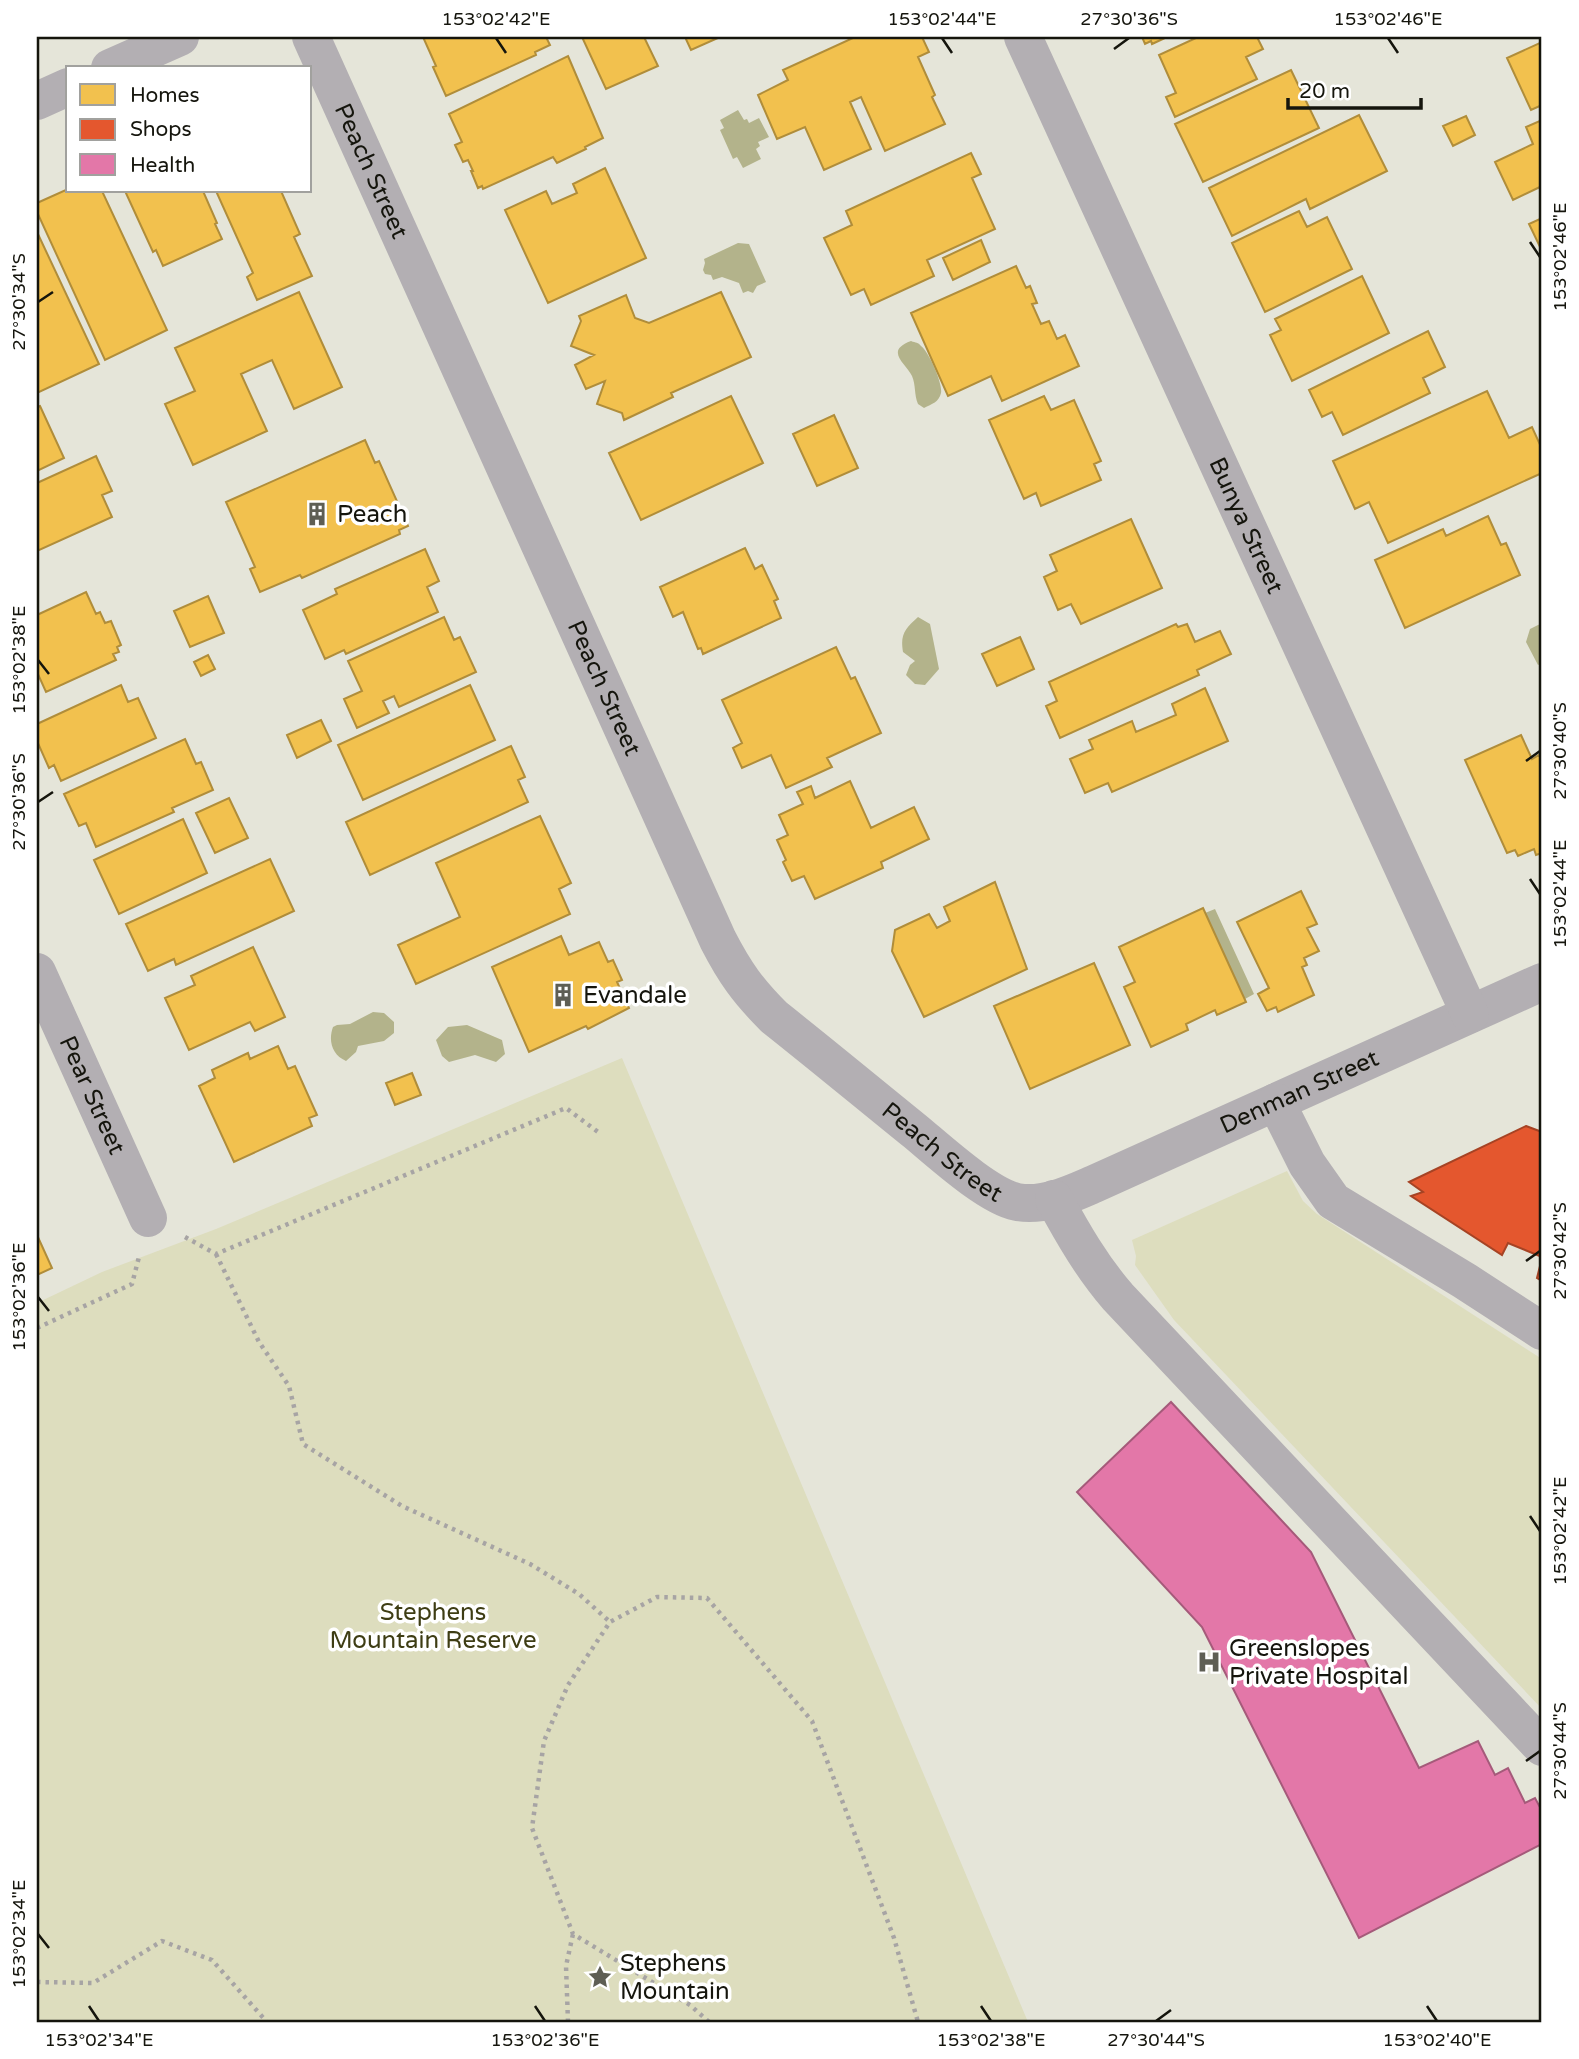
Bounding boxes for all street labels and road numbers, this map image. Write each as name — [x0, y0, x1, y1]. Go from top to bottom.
street label: Peach Street — [328, 99, 414, 243]
street label: Bunya Street — [1203, 453, 1290, 598]
street label: Peach Street — [561, 616, 647, 760]
street label: Pear Street — [53, 1031, 132, 1159]
street label: Denman Street — [1215, 1043, 1383, 1140]
street label: Peach Street — [876, 1096, 1007, 1209]

